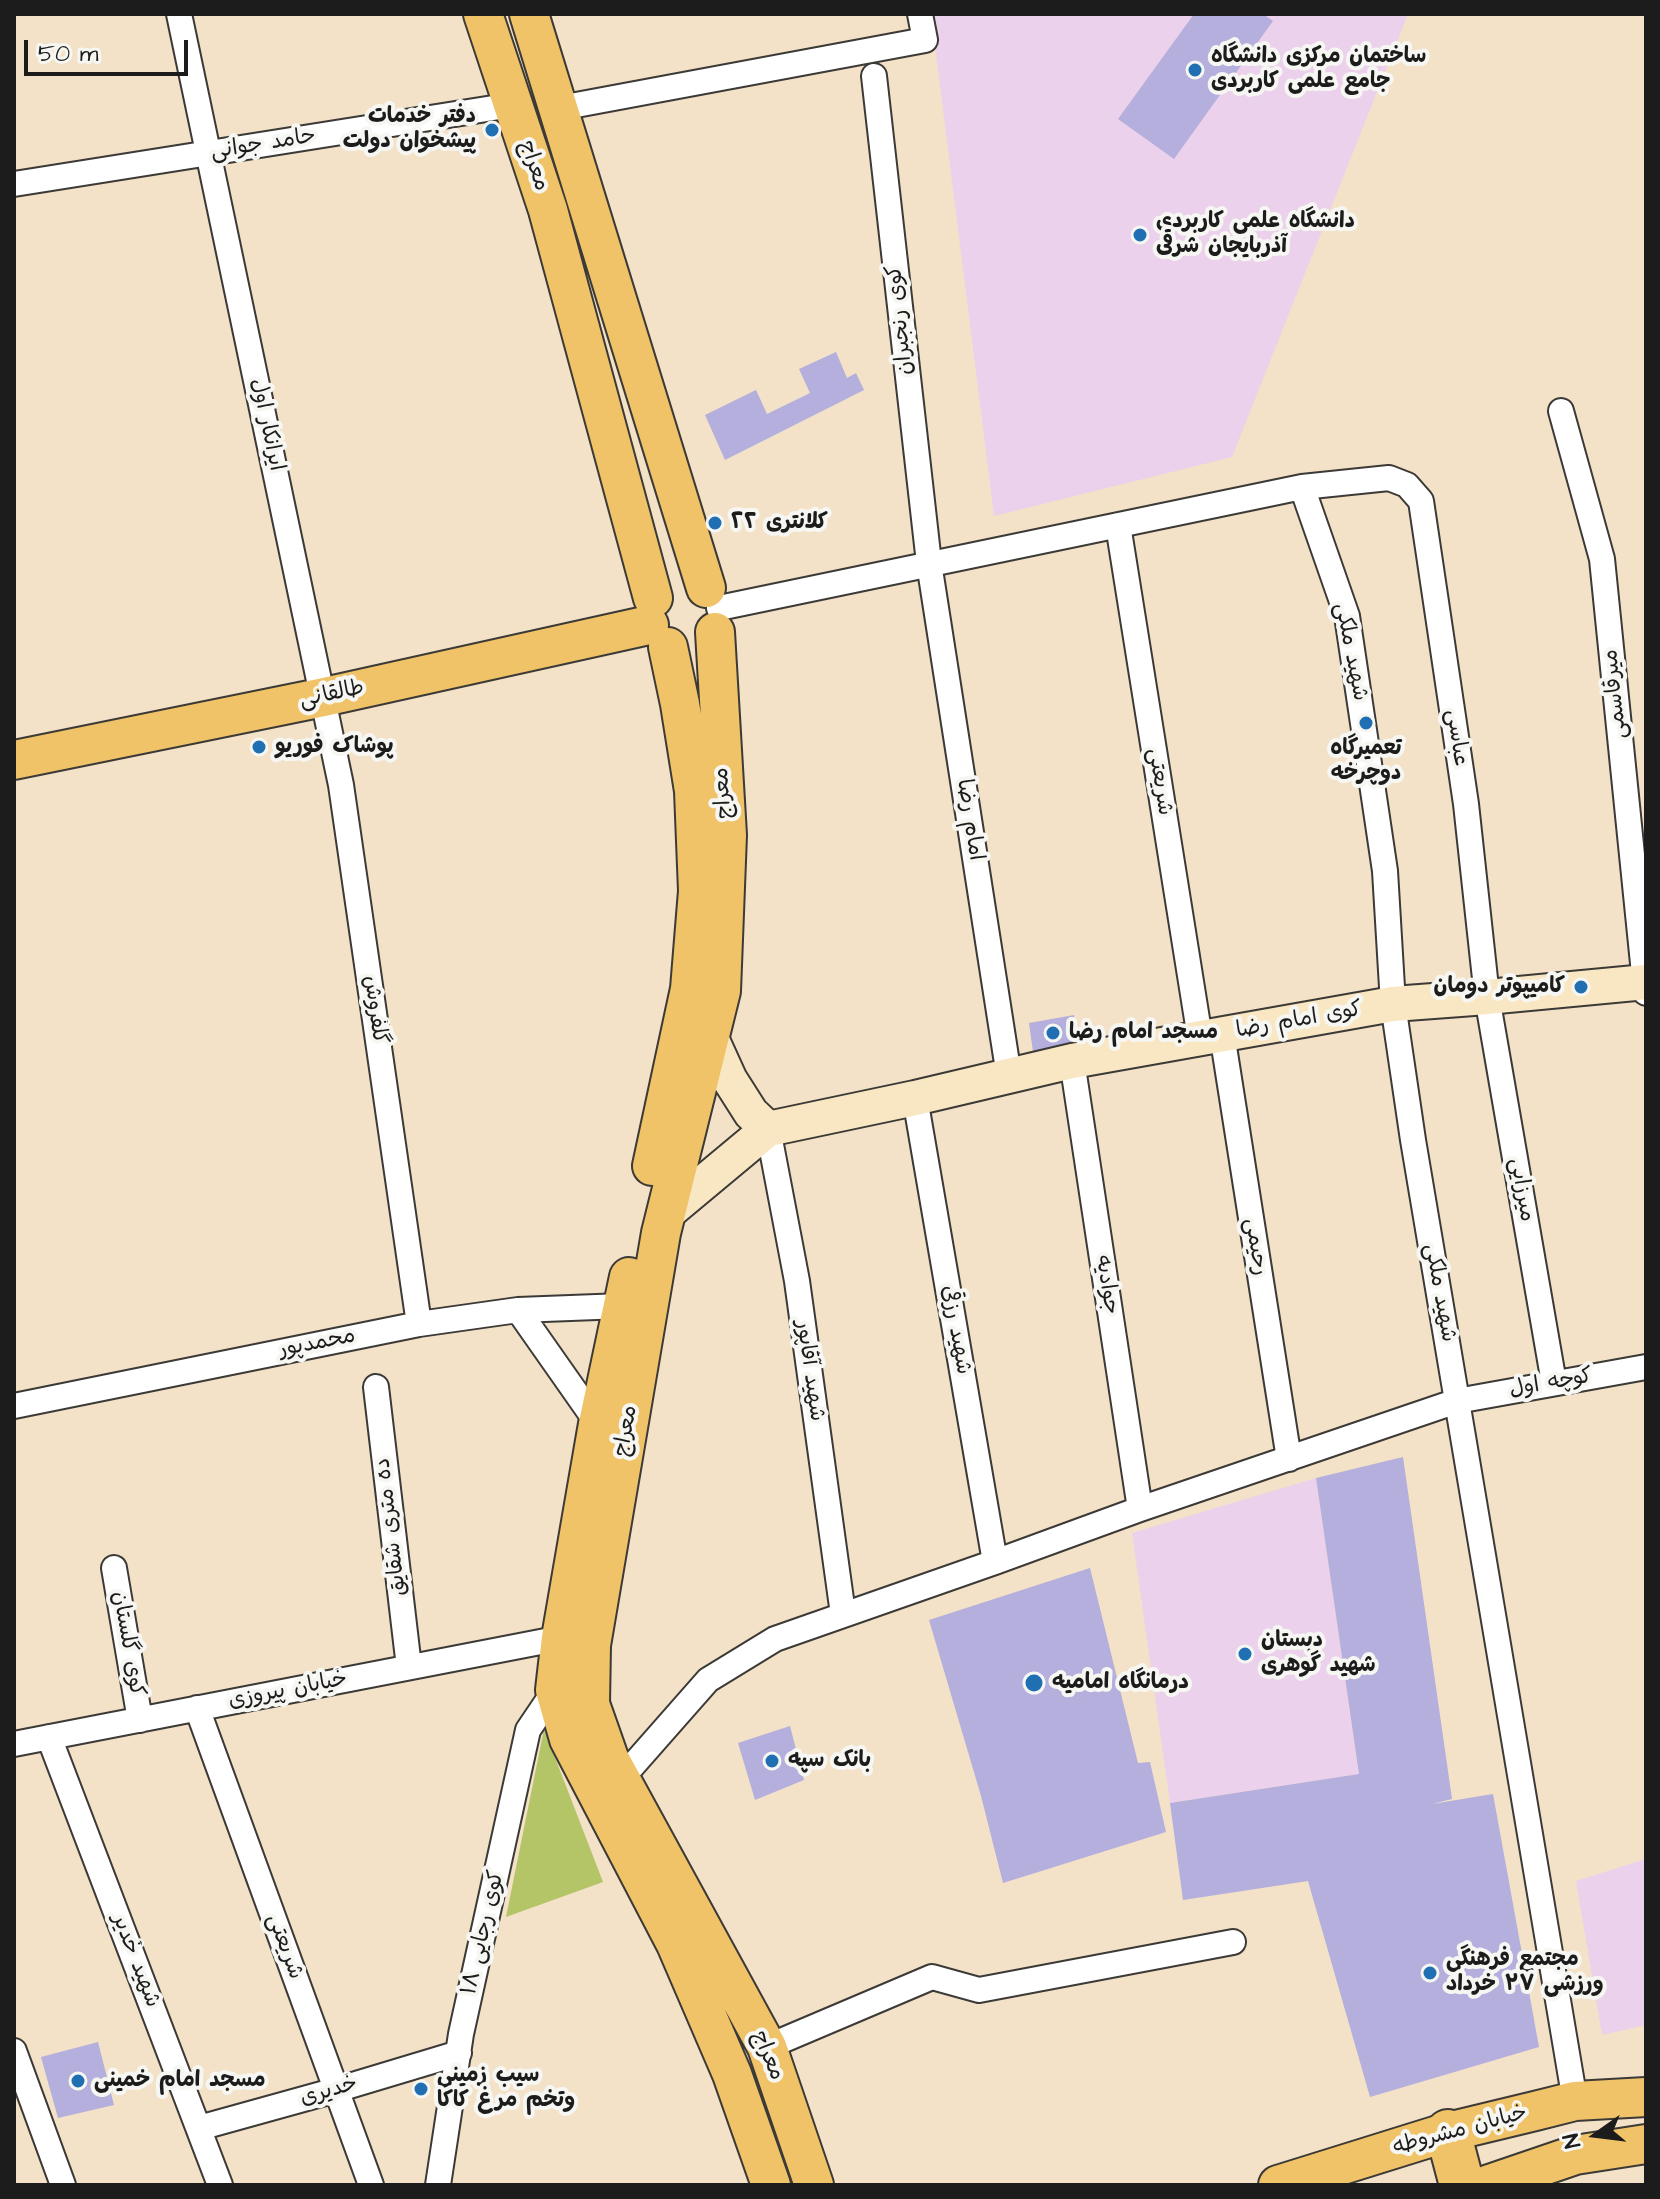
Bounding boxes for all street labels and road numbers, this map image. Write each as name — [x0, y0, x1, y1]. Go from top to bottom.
street label: حامد جوانی — [209, 124, 317, 166]
street label: معراج — [512, 137, 554, 195]
street label: کوی رنجبران — [882, 264, 920, 376]
street label: ایرانکار اول — [243, 376, 289, 474]
street label: شهید ملکی — [1328, 601, 1372, 703]
street label: میرقاسمی — [1598, 648, 1634, 740]
street label: طالقانی — [297, 675, 367, 715]
street label: عباسی — [1439, 708, 1473, 768]
street label: شریعتی — [1141, 747, 1177, 817]
street label: معراج — [709, 766, 739, 820]
street label: امام رضا — [950, 777, 988, 863]
street label: گلفروش — [356, 974, 392, 1046]
street label: کوی امام رضا — [1234, 997, 1364, 1045]
street label: میرزایی — [1502, 1156, 1540, 1224]
street label: رحیمی — [1237, 1216, 1273, 1278]
street label: شهید ملکی — [1417, 1242, 1461, 1344]
street label: جوادیه — [1088, 1253, 1124, 1317]
street label: شهید رزقی — [934, 1283, 976, 1377]
street label: شهید آقاپور — [789, 1319, 829, 1423]
street label: محمدپور — [276, 1324, 358, 1364]
street label: کوچه اول — [1507, 1364, 1595, 1404]
street label: معراج — [610, 1403, 644, 1459]
street label: ده متری شقایق — [370, 1457, 414, 1597]
street label: کوی گلستان — [105, 1589, 149, 1699]
street label: خیابان پیروزی — [226, 1667, 350, 1715]
street label: کوی رجایی ۱۸ — [457, 1868, 511, 1998]
street label: شهید خدیر — [105, 1910, 165, 2012]
street label: شریعتی — [260, 1911, 308, 1983]
street label: معراج — [745, 2027, 789, 2085]
street label: خدیری — [297, 2071, 361, 2113]
street label: خیابان مشروطه — [1390, 2100, 1530, 2162]

